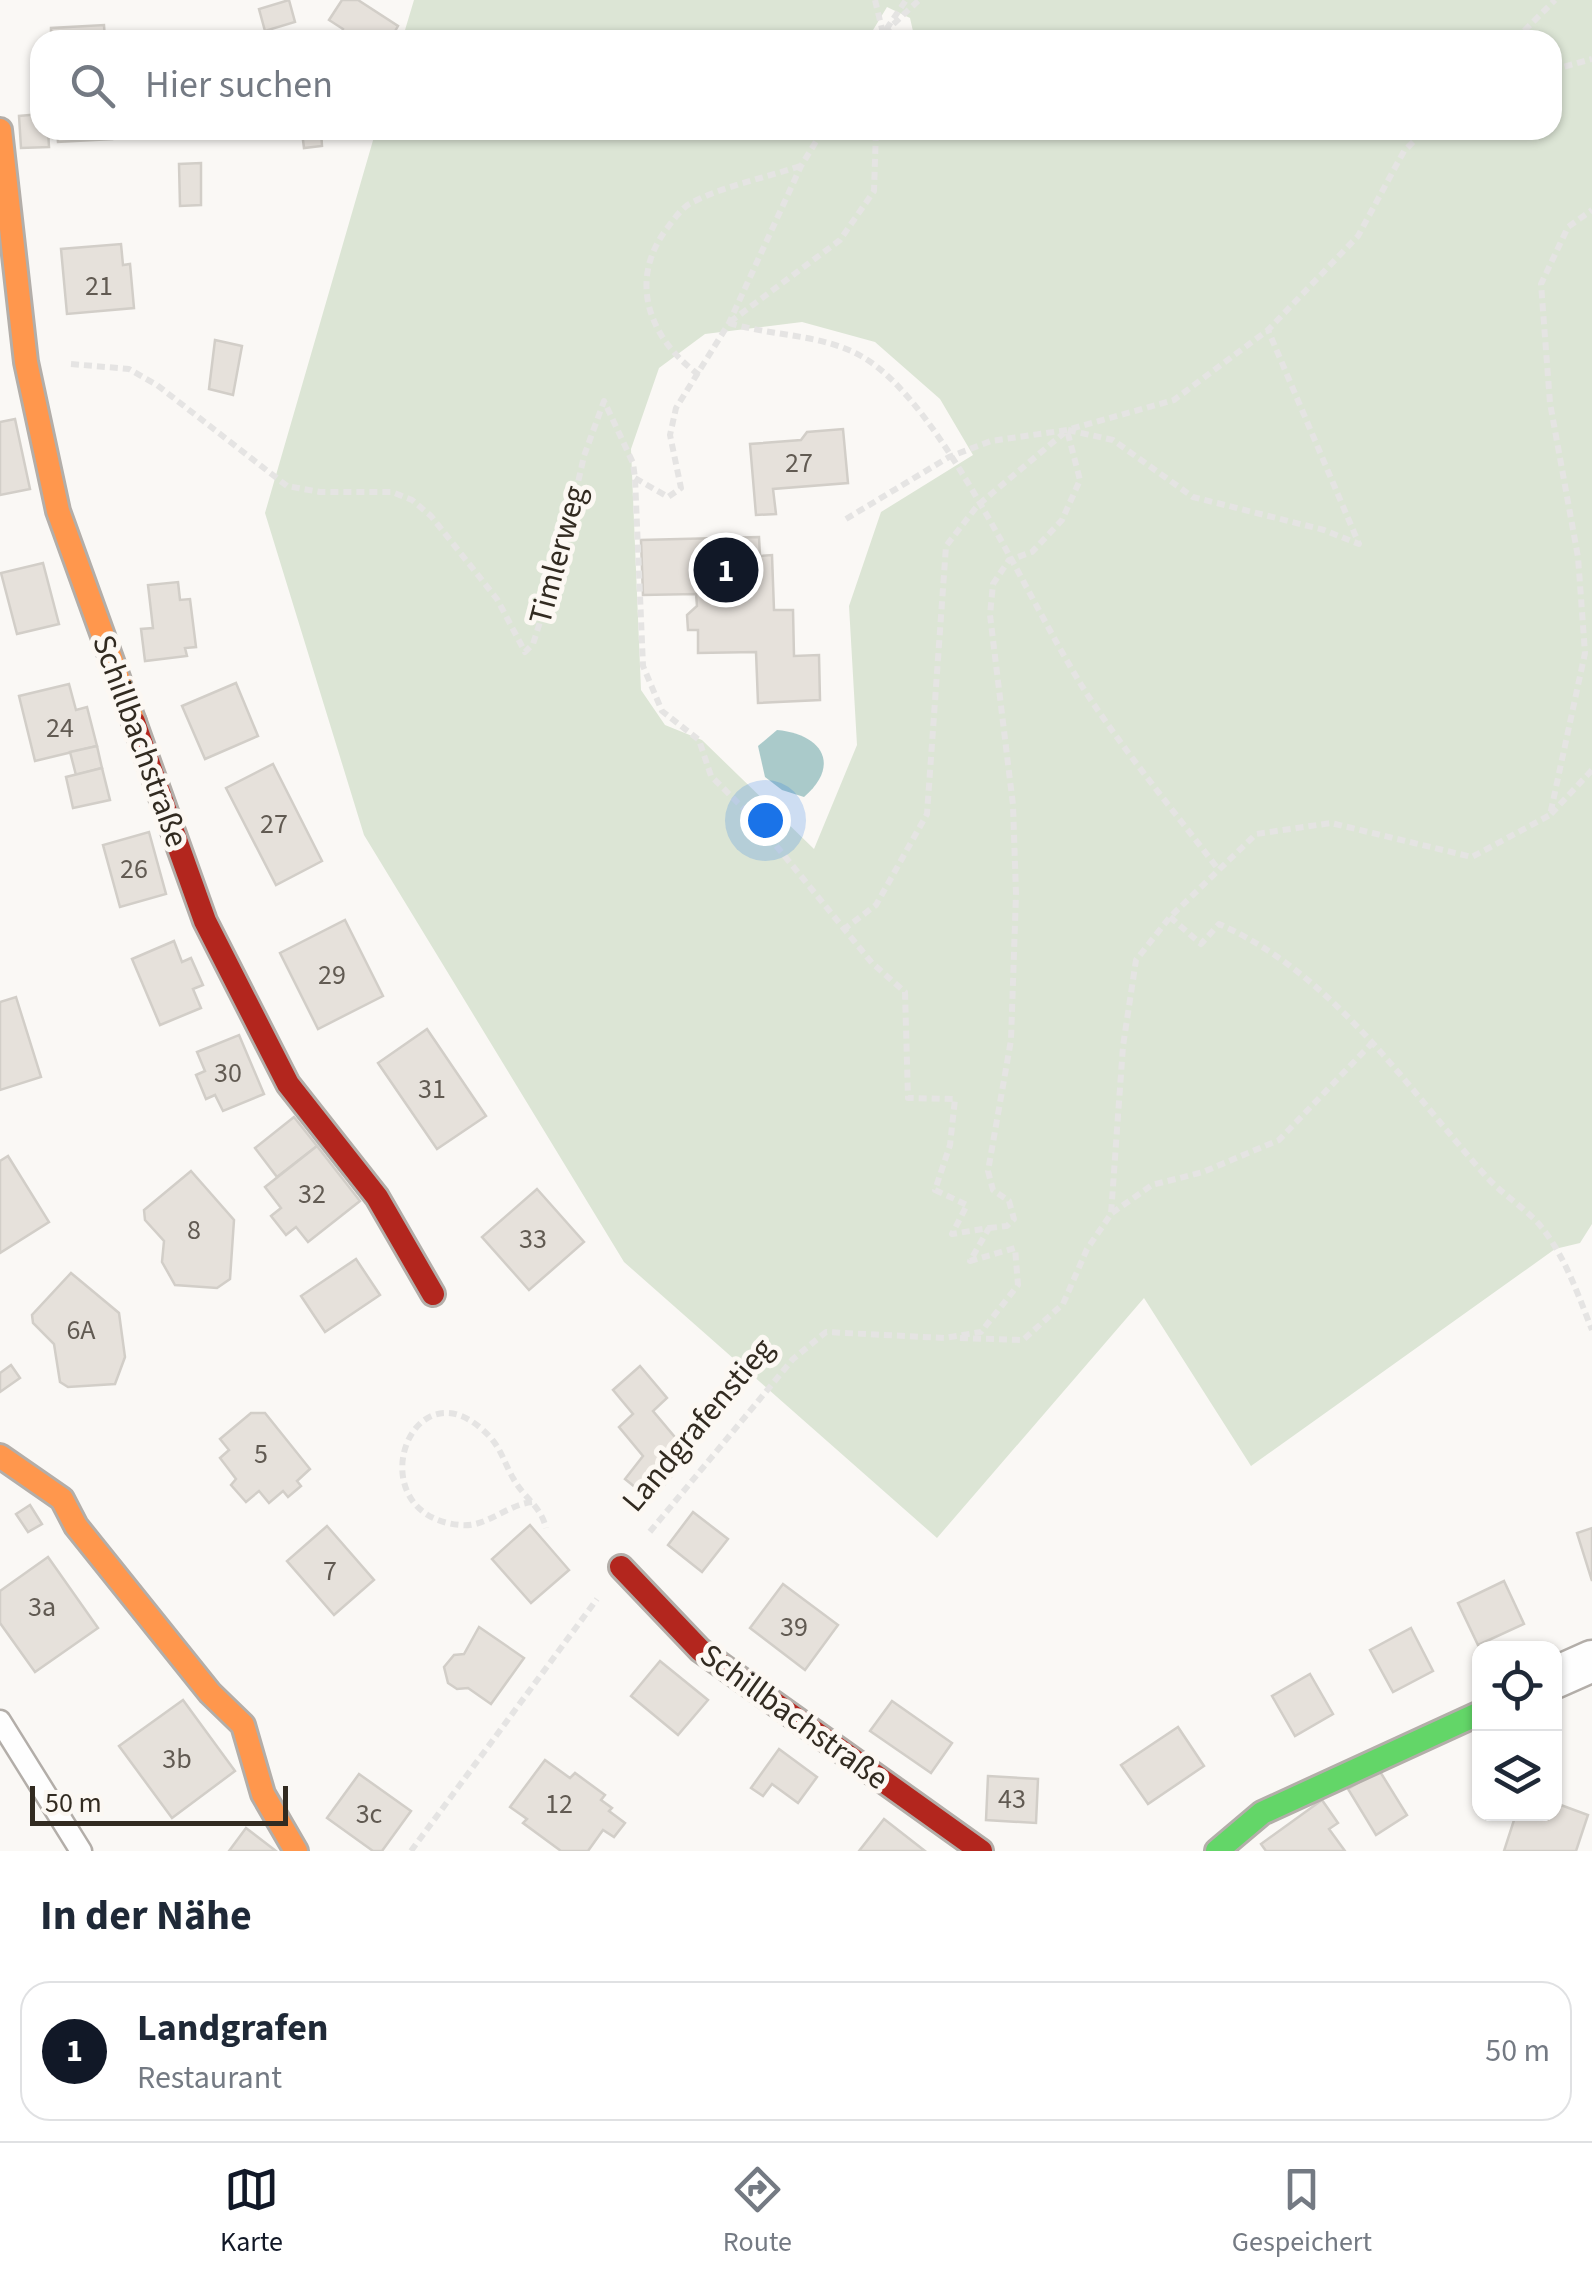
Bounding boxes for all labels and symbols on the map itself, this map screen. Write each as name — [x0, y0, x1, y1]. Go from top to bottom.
house number: 21 — [85, 266, 113, 306]
house number: 27 — [785, 443, 813, 483]
street label: Timlerweg — [517, 481, 599, 629]
pin: 1 — [694, 532, 758, 608]
street label: Schillbachstraße — [80, 628, 200, 854]
house number: 24 — [46, 708, 74, 748]
your location — [740, 795, 791, 846]
house number: 27 — [260, 804, 288, 844]
house number: 26 — [120, 849, 148, 889]
house number: 29 — [318, 955, 346, 995]
house number: 30 — [214, 1053, 242, 1093]
house number: 31 — [418, 1069, 446, 1109]
house number: 32 — [298, 1174, 326, 1214]
house number: 8 — [187, 1210, 201, 1250]
house number: 33 — [519, 1219, 547, 1259]
house number: 6A — [66, 1310, 96, 1350]
street label: Landgrafenstieg — [611, 1328, 785, 1522]
house number: 5 — [254, 1434, 268, 1474]
house number: 7 — [323, 1551, 337, 1591]
house number: 3a — [28, 1587, 56, 1627]
house number: 39 — [780, 1607, 808, 1647]
street label: Schillbachstraße — [690, 1633, 898, 1801]
house number: 3b — [162, 1739, 192, 1779]
house number: 43 — [998, 1779, 1026, 1819]
scale bar — [30, 1781, 288, 1826]
house number: 12 — [545, 1784, 573, 1824]
house number: 3c — [356, 1794, 383, 1834]

